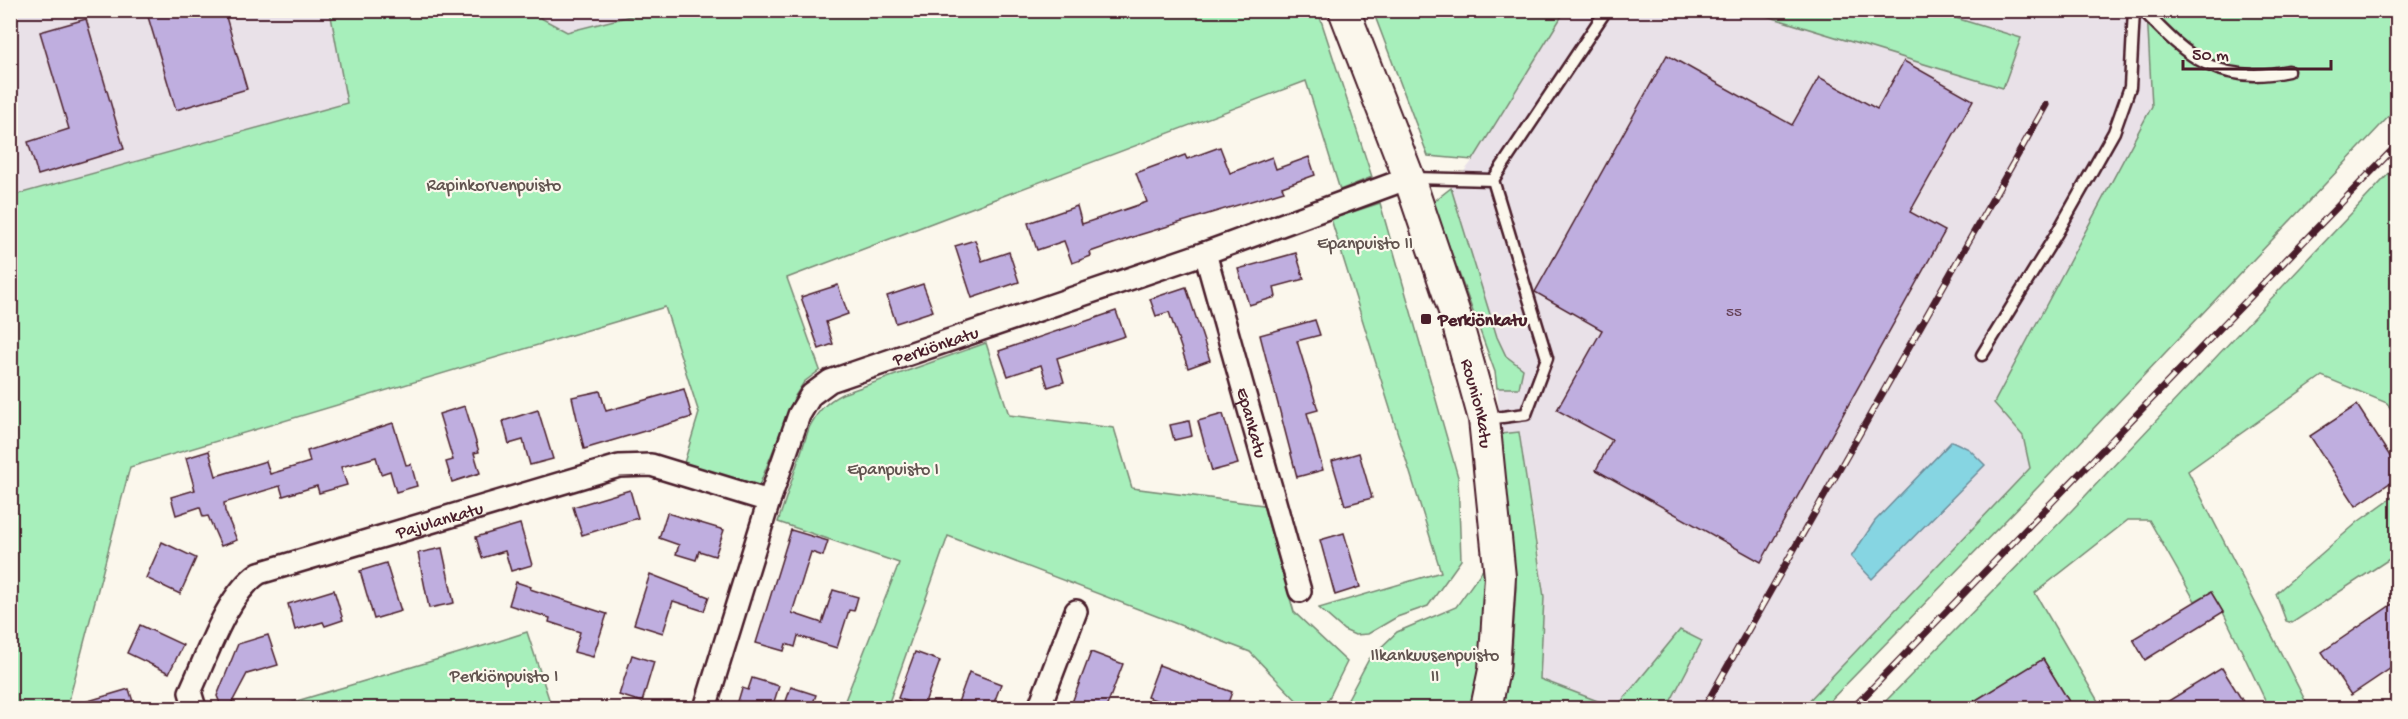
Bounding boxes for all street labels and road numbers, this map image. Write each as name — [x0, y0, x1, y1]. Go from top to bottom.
street label: Perkiönkatu — [890, 323, 982, 372]
street label: Rounionkatu — [1455, 357, 1495, 450]
street label: Epankatu — [1230, 385, 1270, 461]
street label: Pajulankatu — [393, 499, 487, 545]

